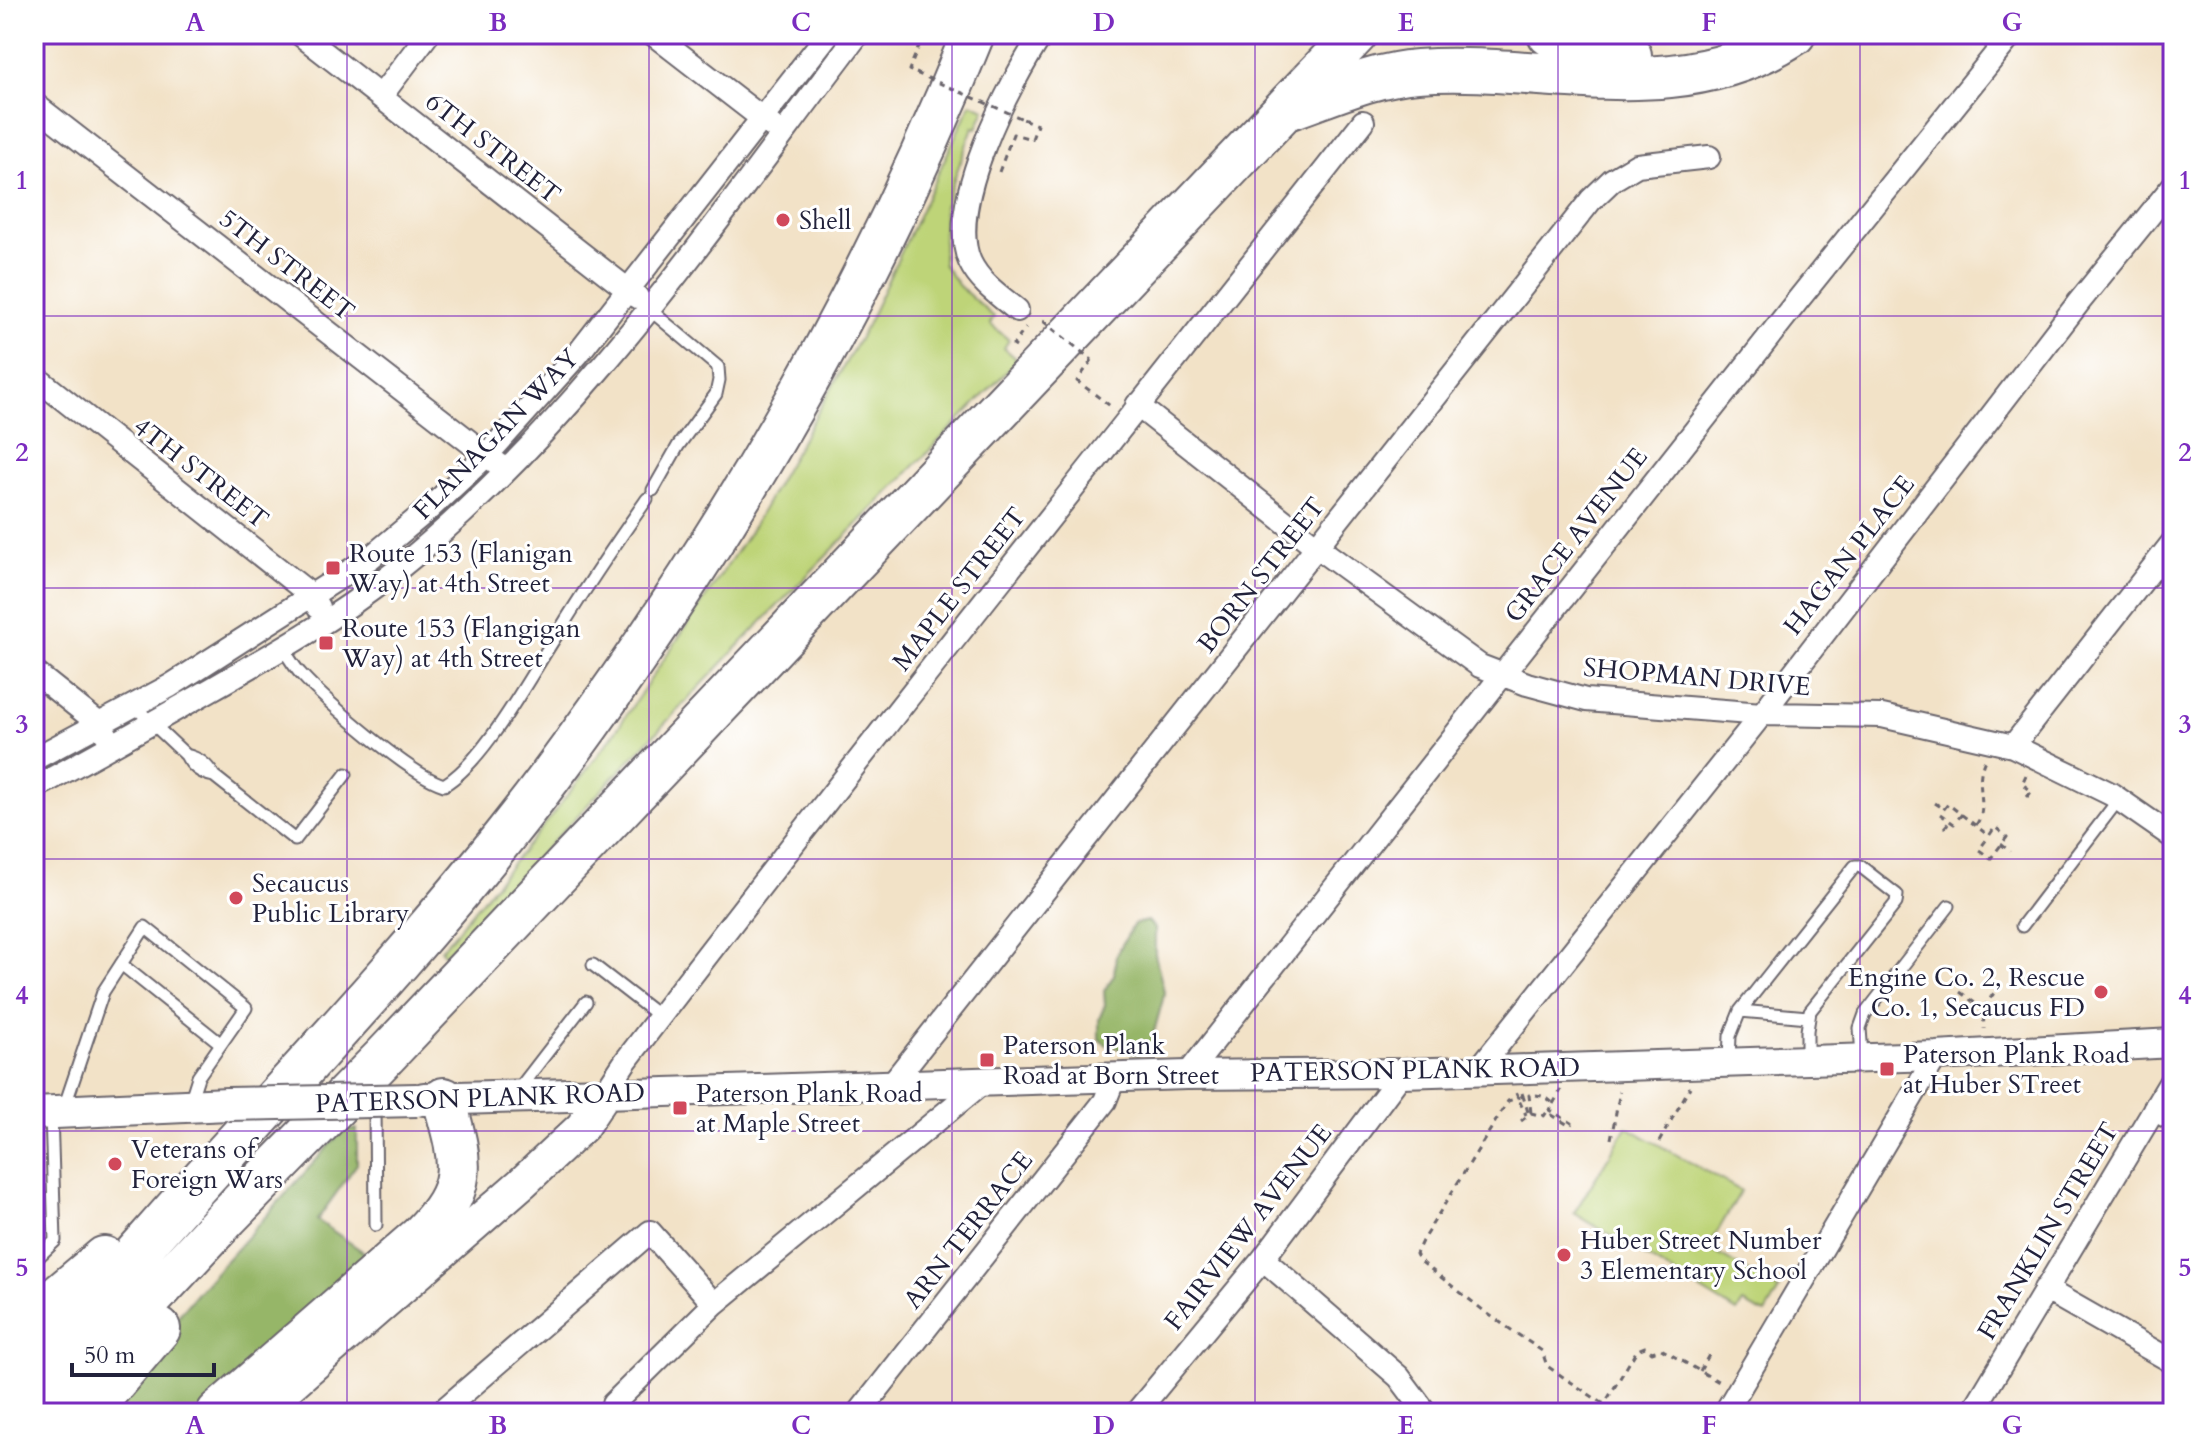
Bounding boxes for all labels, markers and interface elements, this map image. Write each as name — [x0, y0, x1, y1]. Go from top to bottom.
text: A — [185, 5, 205, 40]
text: B — [489, 5, 507, 40]
text: C — [791, 5, 811, 40]
text: D — [1093, 5, 1115, 40]
text: E — [1398, 5, 1414, 40]
text: F — [1701, 5, 1717, 40]
text: G — [2001, 5, 2023, 40]
street label: 6TH STREET — [418, 84, 568, 212]
text: 1 — [15, 163, 29, 198]
text: 1 — [2178, 163, 2192, 198]
street label: 5TH STREET — [212, 201, 362, 329]
place label: Shell — [799, 203, 852, 238]
marker: Shell — [774, 211, 792, 229]
street label: FLANAGAN WAY — [405, 341, 587, 527]
street label: 4TH STREET — [126, 409, 276, 537]
text: 2 — [15, 435, 29, 470]
text: 2 — [2178, 435, 2192, 470]
street label: GRACE AVENUE — [1497, 440, 1655, 630]
street label: HAGAN PLACE — [1775, 468, 1923, 642]
street label: BORN STREET — [1189, 490, 1333, 660]
street label: MAPLE STREET — [884, 500, 1034, 678]
place label: Route 153 (Flanigan Way) at 4th Street — [348, 536, 573, 601]
marker: Route 153 (Flanigan Way) at 4th Street — [324, 559, 342, 577]
place label: Route 153 (Flangigan Way) at 4th Street — [341, 611, 581, 676]
marker: Route 153 (Flangigan Way) at 4th Street — [317, 634, 335, 652]
street label: SHOPMAN DRIVE — [1582, 650, 1812, 704]
text: 3 — [15, 707, 29, 742]
text: 3 — [2178, 707, 2192, 742]
place label: Secaucus Public Library — [252, 866, 410, 931]
marker: Secaucus Public Library — [227, 889, 245, 907]
place label: Engine Co. 2, Rescue Co. 1, Secaucus FD — [1848, 960, 2085, 1025]
text: 4 — [15, 978, 29, 1013]
text: 4 — [2178, 978, 2192, 1013]
marker: Engine Co. 2, Rescue Co. 1, Secaucus FD — [2092, 983, 2110, 1001]
place label: Paterson Plank Road at Born Street — [1003, 1028, 1219, 1093]
place label: Paterson Plank Road at Huber STreet — [1903, 1037, 2130, 1102]
street label: PATERSON PLANK ROAD — [1250, 1050, 1580, 1090]
marker: Paterson Plank Road at Born Street — [978, 1051, 996, 1069]
marker: Paterson Plank Road at Huber STreet — [1878, 1060, 1896, 1078]
street label: PATERSON PLANK ROAD — [315, 1075, 645, 1121]
place label: Paterson Plank Road at Maple Street — [696, 1076, 923, 1141]
marker: Paterson Plank Road at Maple Street — [671, 1099, 689, 1117]
street label: FRANKLIN STREET — [1969, 1116, 2127, 1346]
street label: FAIRVIEW AVENUE — [1156, 1117, 1340, 1337]
place label: Veterans of Foreign Wars — [131, 1132, 283, 1197]
street label: ARN TERRACE — [895, 1144, 1041, 1316]
marker: Veterans of Foreign Wars — [106, 1155, 124, 1173]
place label: Huber Street Number 3 Elementary School — [1580, 1223, 1822, 1288]
marker: Huber Street Number 3 Elementary School — [1555, 1246, 1573, 1264]
text: 5 — [15, 1250, 29, 1285]
text: 5 — [2178, 1250, 2192, 1285]
scale bar — [72, 1327, 214, 1377]
text: 50 m — [84, 1339, 136, 1372]
text: A — [185, 1408, 205, 1443]
text: B — [489, 1408, 507, 1443]
text: C — [791, 1408, 811, 1443]
text: D — [1093, 1408, 1115, 1443]
text: E — [1398, 1408, 1414, 1443]
text: F — [1701, 1408, 1717, 1443]
text: G — [2001, 1408, 2023, 1443]

